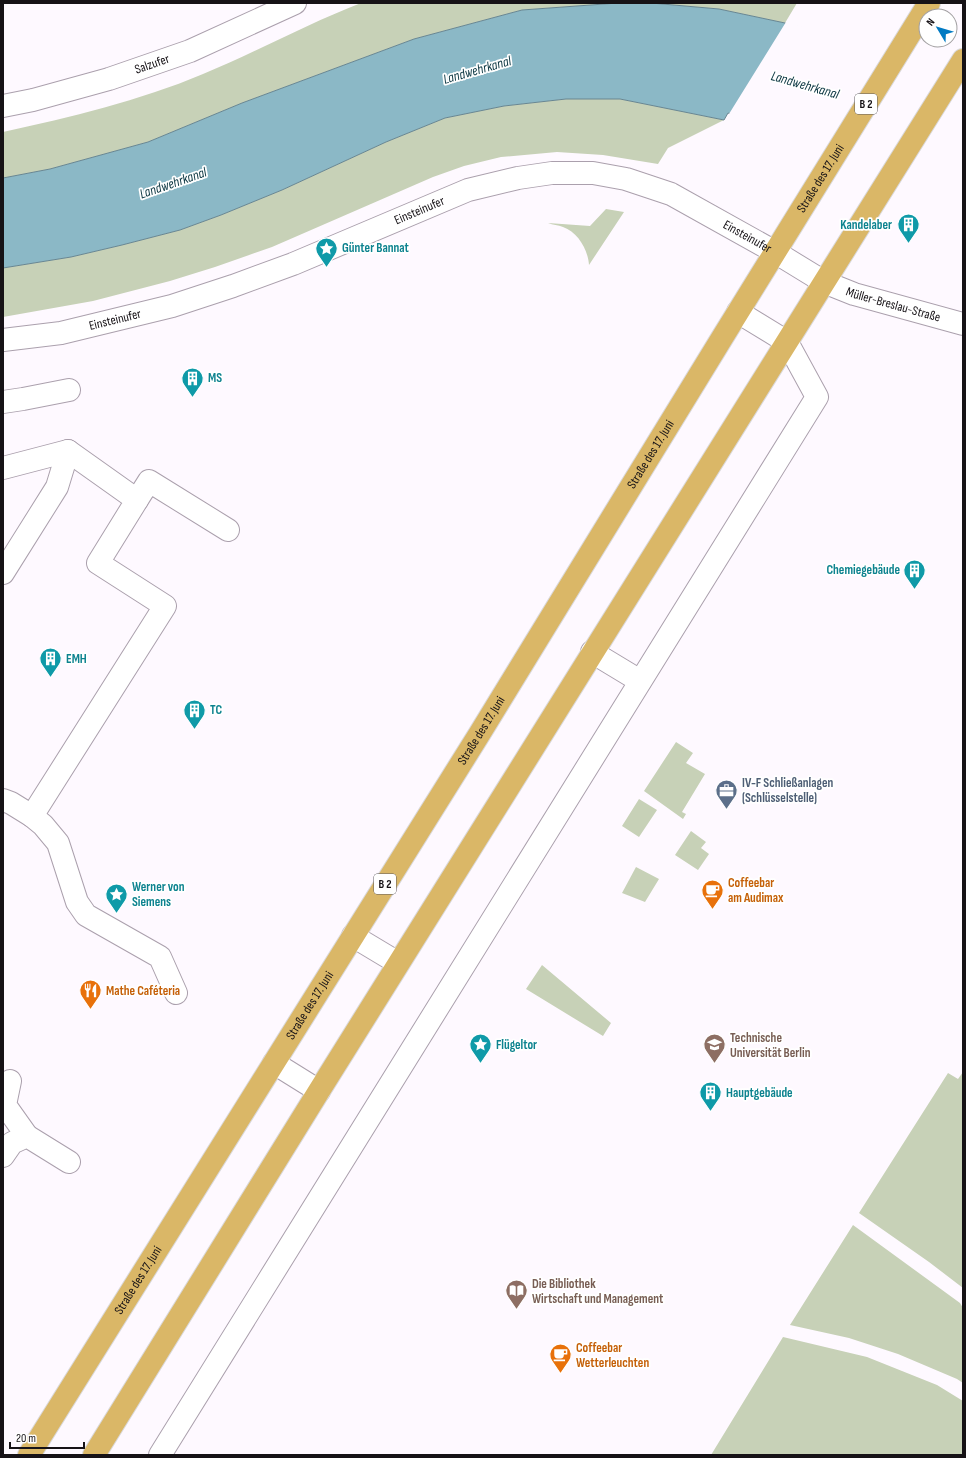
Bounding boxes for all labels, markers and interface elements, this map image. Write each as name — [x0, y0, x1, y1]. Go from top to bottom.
north arrow — [918, 8, 958, 48]
text: N — [924, 16, 938, 28]
street label: Salzufer — [133, 51, 172, 77]
water label: Landwehrkanal — [441, 52, 513, 88]
water label: Landwehrkanal — [769, 67, 841, 103]
road number: B 2 — [855, 94, 877, 114]
street label: Straße des 17. Juni — [793, 141, 848, 216]
water label: Landwehrkanal — [137, 163, 209, 202]
street label: Einsteinufer — [392, 193, 447, 228]
building icon: Kandelaber — [895, 212, 921, 245]
street label: Einsteinufer — [720, 217, 775, 257]
place label: Kandelaber — [840, 217, 892, 233]
place icon: Günter Bannat — [314, 235, 340, 268]
place label: Günter Bannat — [342, 240, 410, 256]
street label: Müller-Breslau-Straße — [844, 284, 942, 325]
street label: Einsteinufer — [87, 306, 143, 334]
building icon: MS — [180, 365, 206, 398]
place label: MS — [208, 370, 222, 386]
street label: Straße des 17. Juni — [624, 417, 678, 492]
building icon: Chemiegebäude — [902, 557, 928, 590]
place label: Chemiegebäude — [826, 562, 900, 578]
building icon: EMH — [38, 646, 64, 679]
place label: EMH — [66, 651, 87, 667]
street label: Straße des 17. Juni — [454, 693, 508, 768]
building icon: TC — [181, 697, 207, 730]
place label: TC — [210, 702, 222, 718]
place label: IV-F Schließanlagen (Schlüsselstelle) — [742, 775, 833, 806]
office icon: IV-F Schließanlagen (Schlüsselstelle) — [714, 777, 740, 810]
road number: B 2 — [374, 874, 396, 894]
place label: Coffeebar am Audimax — [728, 875, 784, 906]
cafe icon: Coffeebar am Audimax — [699, 877, 725, 910]
place label: Werner von Siemens — [132, 879, 185, 910]
place icon: Werner von Siemens — [103, 881, 129, 914]
street label: Straße des 17. Juni — [282, 968, 337, 1043]
restaurant icon: Mathe Caféteria — [77, 978, 103, 1011]
place label: Mathe Caféteria — [106, 983, 180, 999]
place label: Technische Universität Berlin — [730, 1030, 811, 1061]
place icon: Flügeltor — [467, 1032, 493, 1065]
school or university icon: Technische Universität Berlin — [702, 1032, 728, 1065]
place label: Flügeltor — [496, 1037, 537, 1053]
building icon: Hauptgebäude — [698, 1080, 724, 1113]
place label: Hauptgebäude — [726, 1085, 793, 1101]
street label: Straße des 17. Juni — [111, 1243, 165, 1317]
place label: Die Bibliothek Wirtschaft und Management — [532, 1276, 664, 1307]
library icon: Die Bibliothek Wirtschaft und Management — [503, 1278, 529, 1311]
place label: Coffeebar Wetterleuchten — [576, 1340, 649, 1371]
cafe icon: Coffeebar Wetterleuchten — [548, 1342, 574, 1375]
scale bar — [10, 1424, 84, 1450]
text: 20 m — [16, 1431, 36, 1446]

